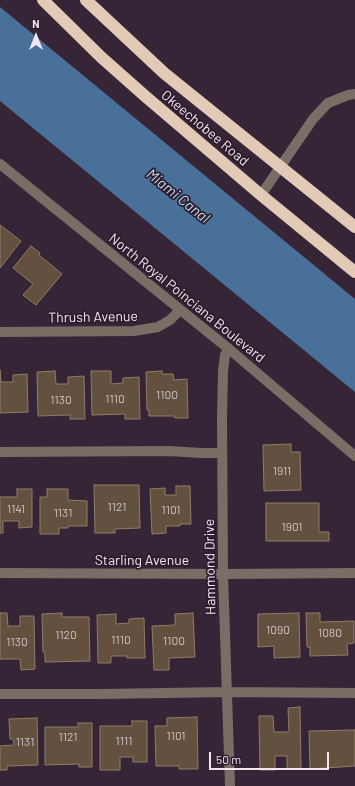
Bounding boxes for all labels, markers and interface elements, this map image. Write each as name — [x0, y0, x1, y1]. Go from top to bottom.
north arrow — [16, 16, 56, 56]
text: N — [32, 17, 40, 30]
street label: Okeechobee Road — [158, 87, 252, 169]
water label: Miami Canal — [143, 165, 213, 227]
street label: North Royal Poinciana Boulevard — [106, 230, 268, 366]
street label: Thrush Avenue — [48, 308, 138, 326]
house number: 1100 — [156, 388, 178, 402]
house number: 1110 — [105, 392, 125, 406]
house number: 1130 — [50, 393, 72, 407]
house number: 1911 — [273, 464, 291, 478]
house number: 1121 — [108, 500, 126, 514]
house number: 1141 — [7, 502, 25, 516]
house number: 1101 — [161, 503, 181, 517]
house number: 1131 — [54, 506, 72, 520]
street label: Hammond Drive — [201, 519, 219, 615]
house number: 1901 — [281, 520, 303, 534]
street label: Starling Avenue — [95, 552, 189, 568]
house number: 1090 — [266, 623, 290, 637]
house number: 1080 — [318, 626, 342, 640]
house number: 1120 — [55, 628, 77, 642]
house number: 1110 — [111, 633, 131, 647]
house number: 1100 — [163, 634, 185, 648]
house number: 1130 — [6, 635, 28, 649]
house number: 1101 — [166, 729, 186, 743]
house number: 1121 — [59, 730, 77, 744]
house number: 1111 — [116, 734, 132, 748]
house number: 1131 — [16, 735, 34, 749]
scale bar — [211, 744, 331, 770]
text: 50 m — [216, 752, 241, 766]

